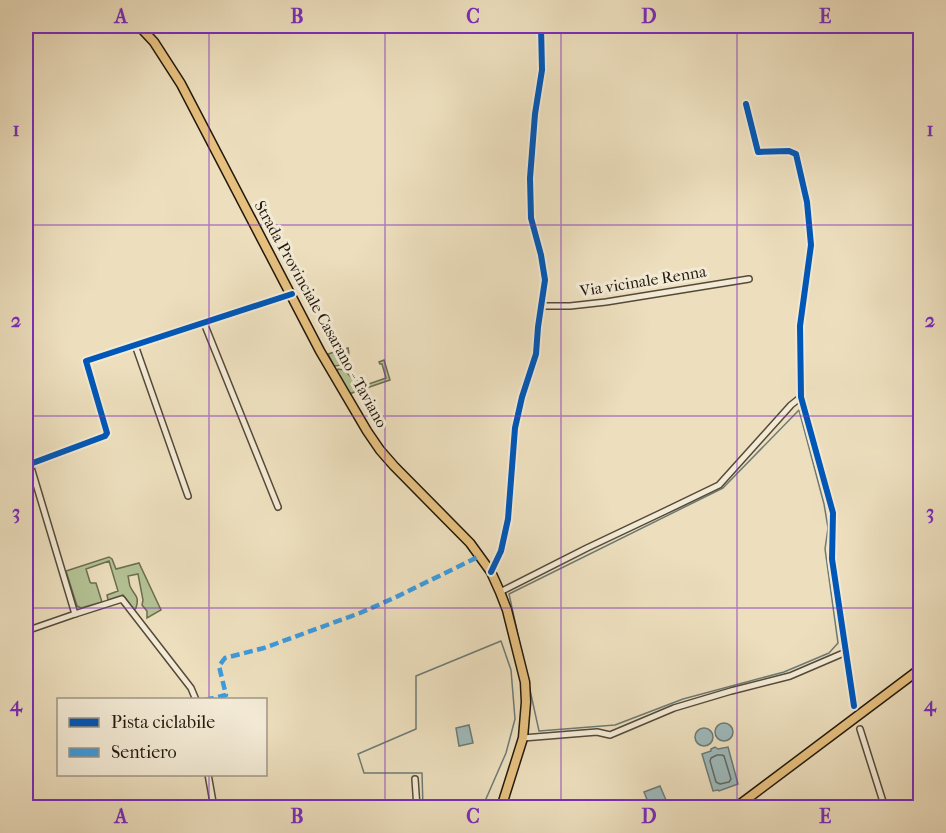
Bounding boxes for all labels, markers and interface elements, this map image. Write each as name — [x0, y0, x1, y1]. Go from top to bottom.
text: A — [113, 5, 129, 28]
text: B — [290, 5, 304, 28]
text: C — [466, 5, 480, 28]
text: D — [641, 5, 657, 28]
text: E — [819, 5, 831, 28]
text: 1 — [12, 118, 20, 141]
text: 1 — [926, 118, 934, 141]
street label: Strada Provinciale Casarano - Taviano — [250, 197, 392, 431]
street label: Via vicinale Renna — [577, 262, 708, 301]
text: 2 — [11, 309, 21, 332]
text: 2 — [925, 309, 935, 332]
text: 3 — [12, 501, 20, 524]
text: 3 — [926, 501, 934, 524]
text: 4 — [9, 693, 23, 717]
text: 4 — [923, 693, 937, 717]
legend — [57, 698, 267, 776]
text: Pista ciclabile — [111, 712, 215, 733]
text: Sentiero — [111, 742, 177, 763]
text: A — [113, 805, 129, 828]
text: B — [290, 805, 304, 828]
text: C — [466, 805, 480, 828]
text: D — [641, 805, 657, 828]
text: E — [819, 805, 831, 828]

